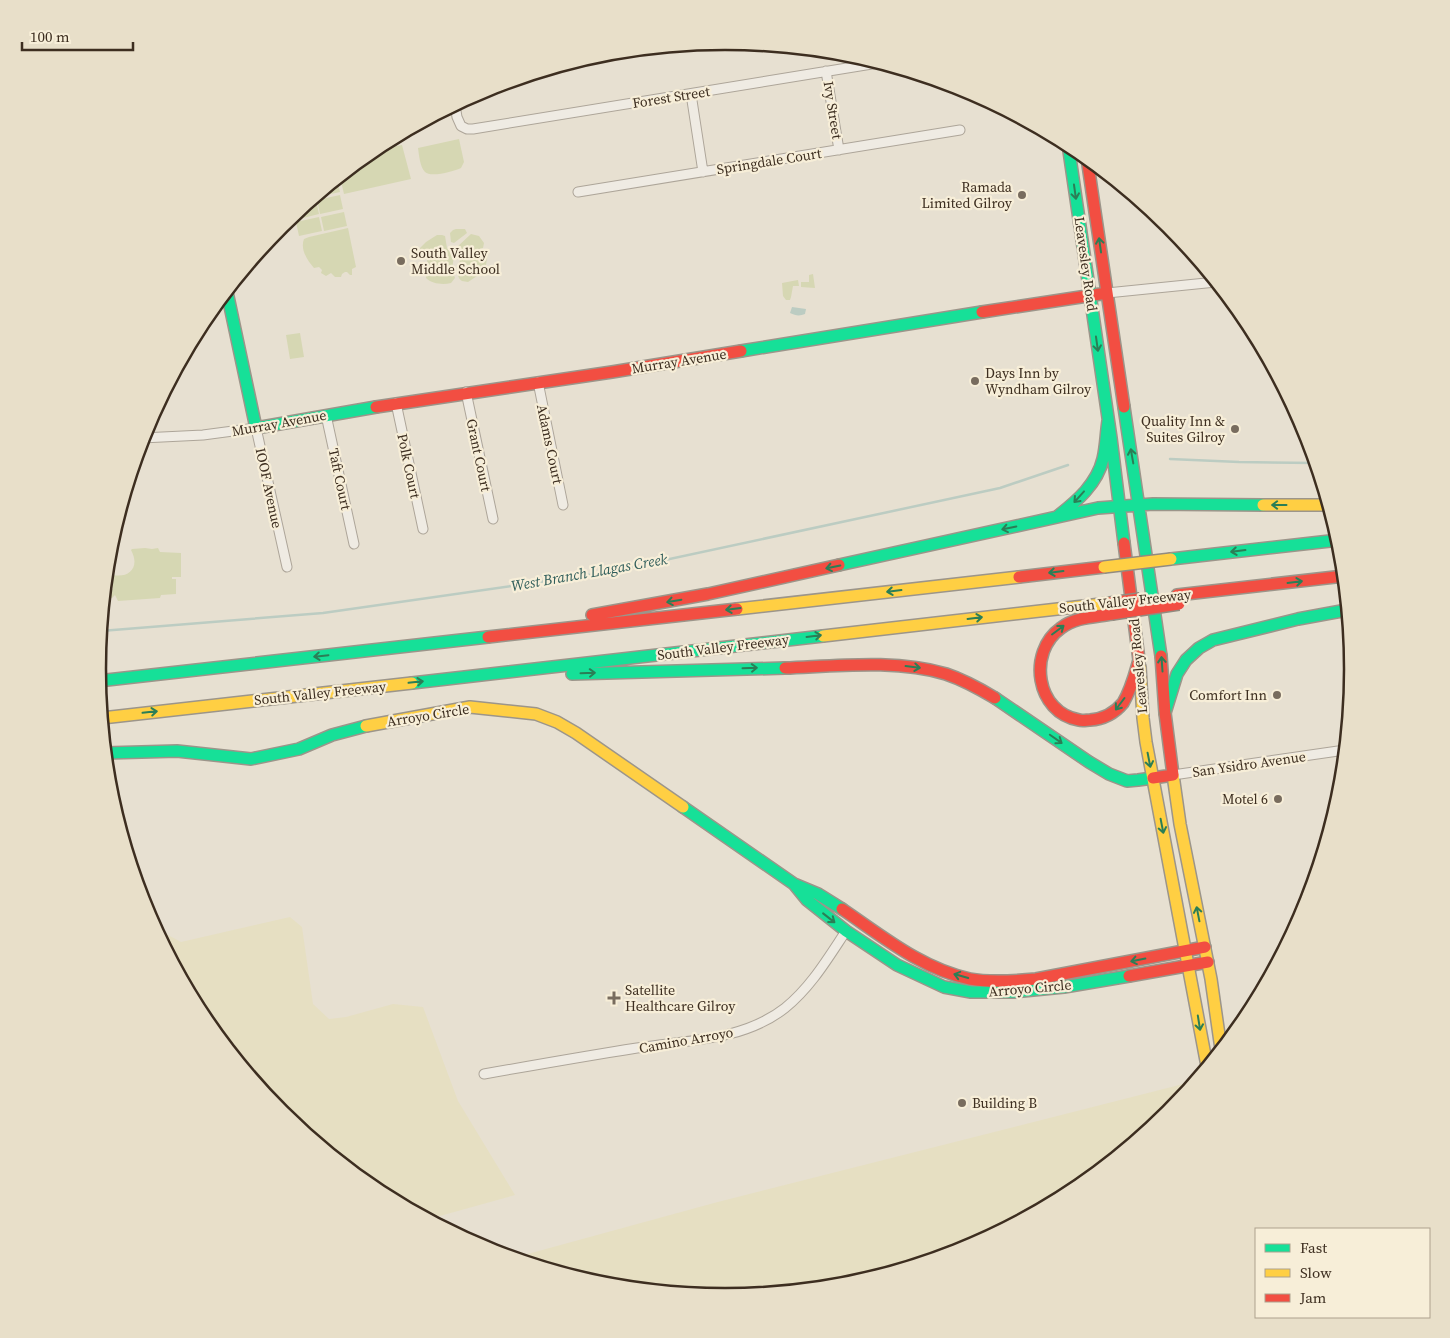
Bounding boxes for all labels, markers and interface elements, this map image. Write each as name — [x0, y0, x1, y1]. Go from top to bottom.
scale bar — [22, 20, 134, 52]
text: 100 m — [30, 26, 70, 47]
street label: Ivy Street — [819, 80, 848, 141]
street label: Forest Street — [631, 81, 712, 113]
street label: Springdale Court — [715, 143, 823, 179]
place label: Ramada Limited Gilroy — [921, 177, 1013, 213]
one-way arrow — [1070, 184, 1080, 200]
marker: Ramada Limited Gilroy — [1016, 189, 1028, 201]
street label: Leavesley Road — [1069, 215, 1103, 313]
one-way arrow — [1094, 237, 1104, 253]
place label: South Valley Middle School — [411, 243, 500, 279]
marker: South Valley Middle School — [395, 255, 407, 267]
one-way arrow — [1092, 335, 1102, 351]
street label: Murray Avenue — [630, 344, 728, 378]
place label: Days Inn by Wyndham Gilroy — [985, 363, 1092, 399]
marker: Days Inn by Wyndham Gilroy — [969, 375, 981, 387]
street label: Adams Court — [532, 402, 568, 486]
street label: Murray Avenue — [230, 405, 328, 441]
place label: Quality Inn & Suites Gilroy — [1141, 411, 1226, 447]
street label: Grant Court — [462, 417, 497, 494]
marker: Quality Inn & Suites Gilroy — [1229, 423, 1241, 435]
street label: Polk Court — [392, 432, 426, 501]
street label: IOOF Avenue — [251, 446, 287, 530]
street label: Taft Court — [324, 446, 356, 512]
one-way arrow — [1126, 449, 1136, 465]
one-way arrow — [1073, 490, 1085, 503]
one-way arrow — [1272, 500, 1288, 510]
one-way arrow — [1001, 524, 1017, 533]
one-way arrow — [1230, 546, 1246, 556]
water label: West Branch Llagas Creek — [509, 548, 670, 596]
one-way arrow — [825, 563, 841, 572]
one-way arrow — [1048, 567, 1064, 577]
one-way arrow — [1287, 577, 1303, 587]
street label: South Valley Freeway — [1058, 584, 1193, 618]
one-way arrow — [886, 586, 902, 595]
one-way arrow — [666, 596, 682, 606]
one-way arrow — [725, 604, 741, 614]
one-way arrow — [967, 613, 983, 623]
street label: Leavesley Road — [1124, 618, 1152, 714]
one-way arrow — [1051, 625, 1064, 636]
street label: South Valley Freeway — [656, 629, 791, 665]
one-way arrow — [806, 631, 822, 641]
one-way arrow — [313, 651, 329, 661]
one-way arrow — [1157, 656, 1166, 672]
one-way arrow — [904, 662, 920, 672]
one-way arrow — [742, 664, 758, 673]
one-way arrow — [580, 669, 596, 678]
street label: South Valley Freeway — [253, 676, 388, 710]
one-way arrow — [408, 677, 424, 687]
place label: Comfort Inn — [1189, 685, 1268, 705]
marker: Comfort Inn — [1271, 689, 1283, 701]
one-way arrow — [1115, 697, 1125, 711]
street label: Arroyo Circle — [385, 699, 471, 731]
one-way arrow — [142, 707, 158, 717]
one-way arrow — [1049, 734, 1063, 745]
street label: San Ysidro Avenue — [1191, 746, 1307, 782]
one-way arrow — [1145, 752, 1155, 768]
place label: Motel 6 — [1222, 789, 1268, 809]
marker: Motel 6 — [1272, 793, 1284, 805]
one-way arrow — [1158, 818, 1168, 834]
one-way arrow — [1193, 907, 1202, 923]
one-way arrow — [822, 912, 835, 923]
one-way arrow — [1131, 955, 1147, 965]
one-way arrow — [953, 970, 969, 980]
street label: Arroyo Circle — [988, 974, 1072, 1002]
place label: Satellite Healthcare Gilroy — [625, 980, 736, 1016]
marker: Satellite Healthcare Gilroy — [607, 991, 621, 1005]
one-way arrow — [1195, 1015, 1205, 1031]
street label: Camino Arroyo — [637, 1022, 735, 1058]
place label: Building B — [972, 1093, 1037, 1113]
marker: Building B — [956, 1097, 968, 1109]
legend — [1255, 1228, 1430, 1318]
text: Fast — [1300, 1237, 1327, 1258]
text: Slow — [1300, 1262, 1332, 1283]
text: Jam — [1299, 1287, 1327, 1308]

